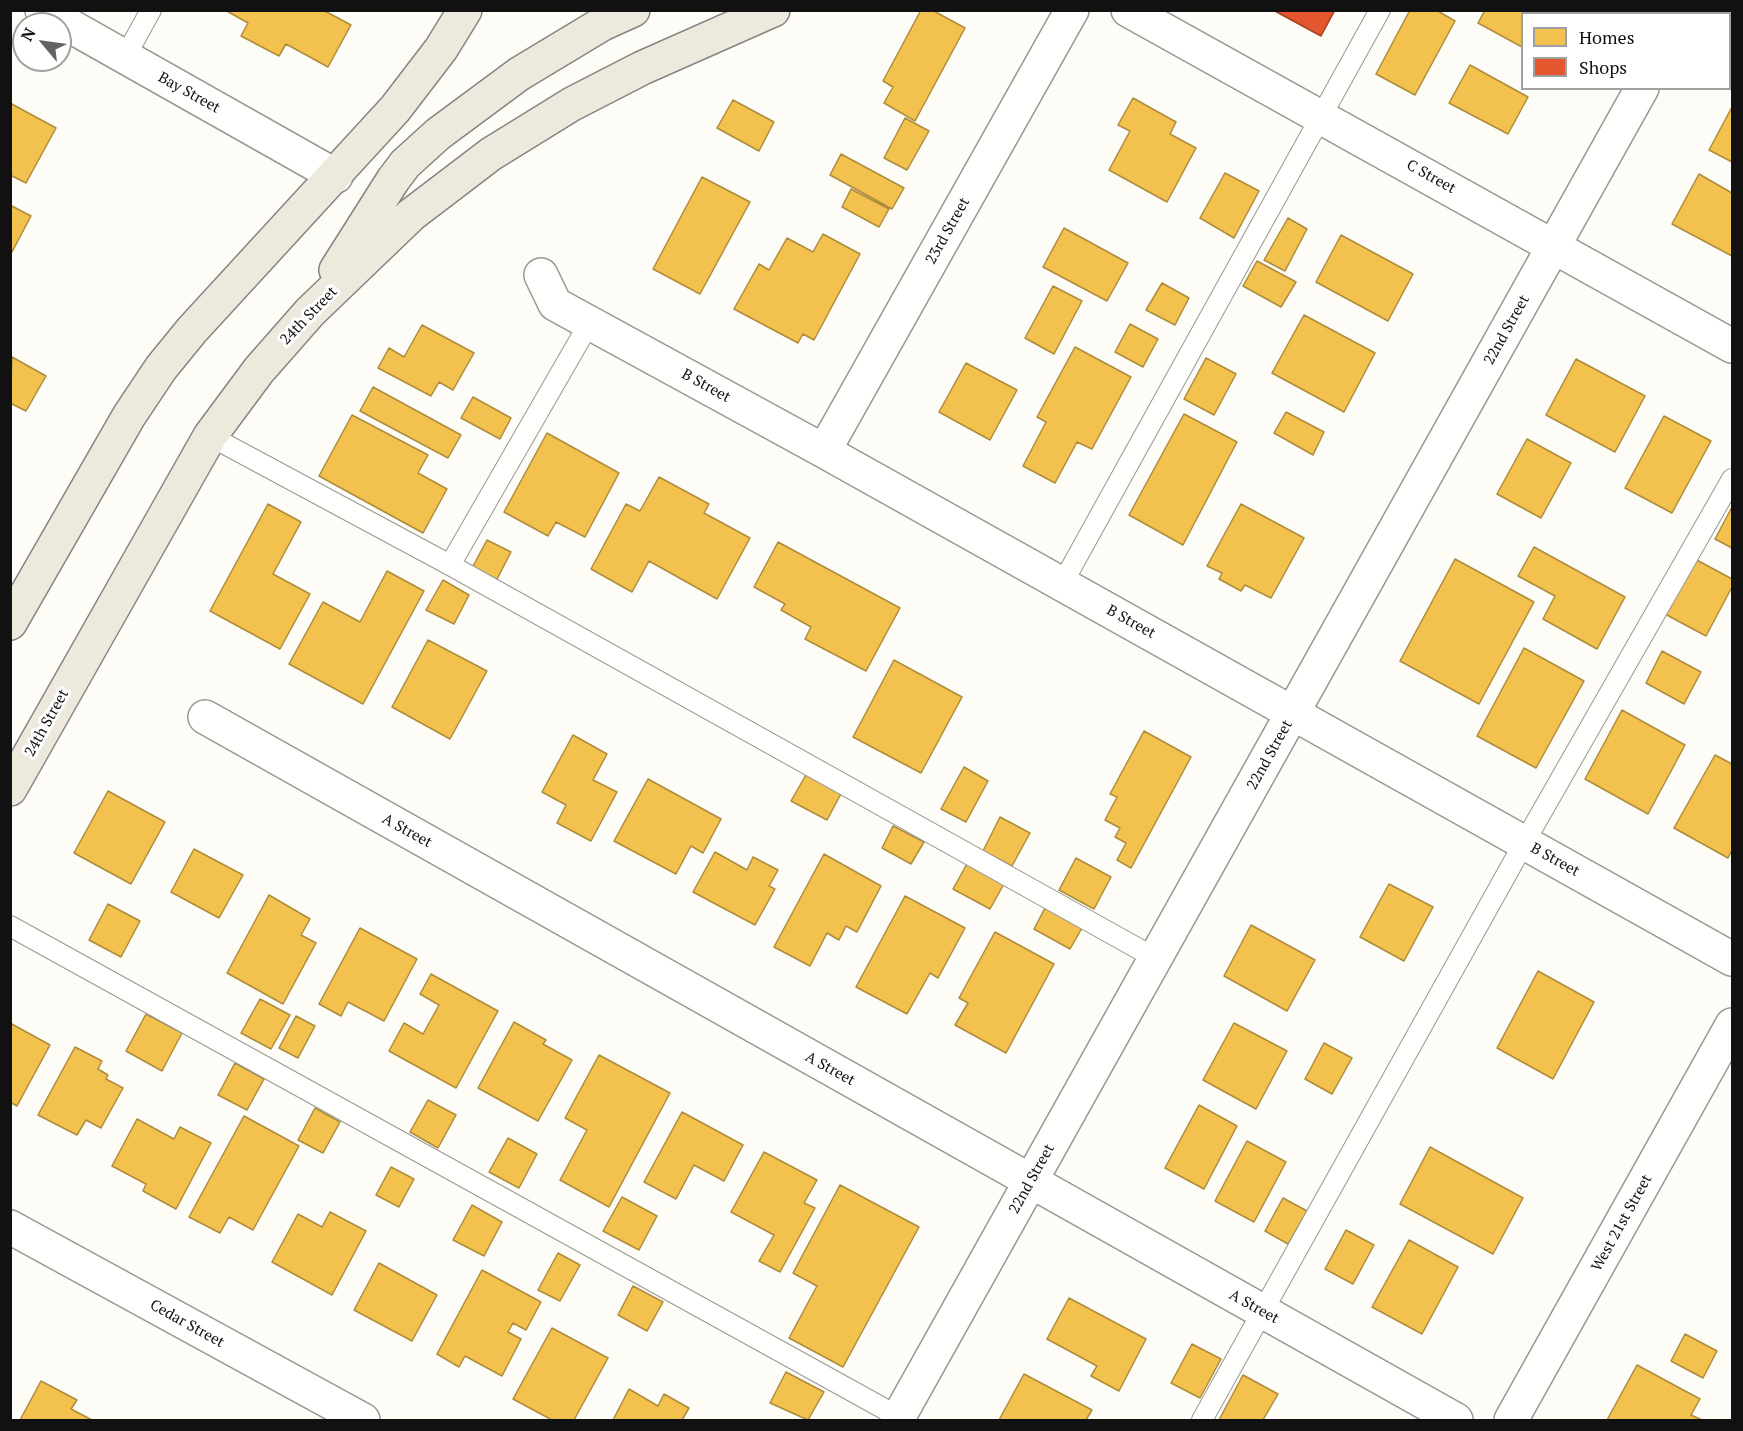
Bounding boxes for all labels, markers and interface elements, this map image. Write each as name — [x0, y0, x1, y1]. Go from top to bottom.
north arrow — [12, 12, 72, 72]
legend — [1521, 12, 1731, 90]
text: N — [15, 24, 41, 45]
text: Homes — [1579, 25, 1634, 49]
text: Shops — [1579, 55, 1627, 79]
street label: Bay Street — [155, 69, 223, 117]
street label: C Street — [1403, 156, 1459, 198]
street label: 23rd Street — [922, 194, 974, 268]
street label: 24th Street — [277, 283, 341, 349]
street label: 22nd Street — [1480, 292, 1534, 368]
street label: B Street — [679, 365, 733, 407]
street label: B Street — [1104, 601, 1158, 643]
street label: 24th Street — [21, 686, 73, 760]
street label: 22nd Street — [1243, 717, 1297, 793]
street label: A Street — [379, 810, 435, 852]
street label: B Street — [1528, 839, 1582, 881]
street label: A Street — [802, 1048, 858, 1090]
street label: 22nd Street — [1005, 1141, 1059, 1217]
street label: West 21st Street — [1588, 1171, 1656, 1275]
street label: A Street — [1226, 1286, 1282, 1328]
street label: Cedar Street — [147, 1296, 227, 1352]

